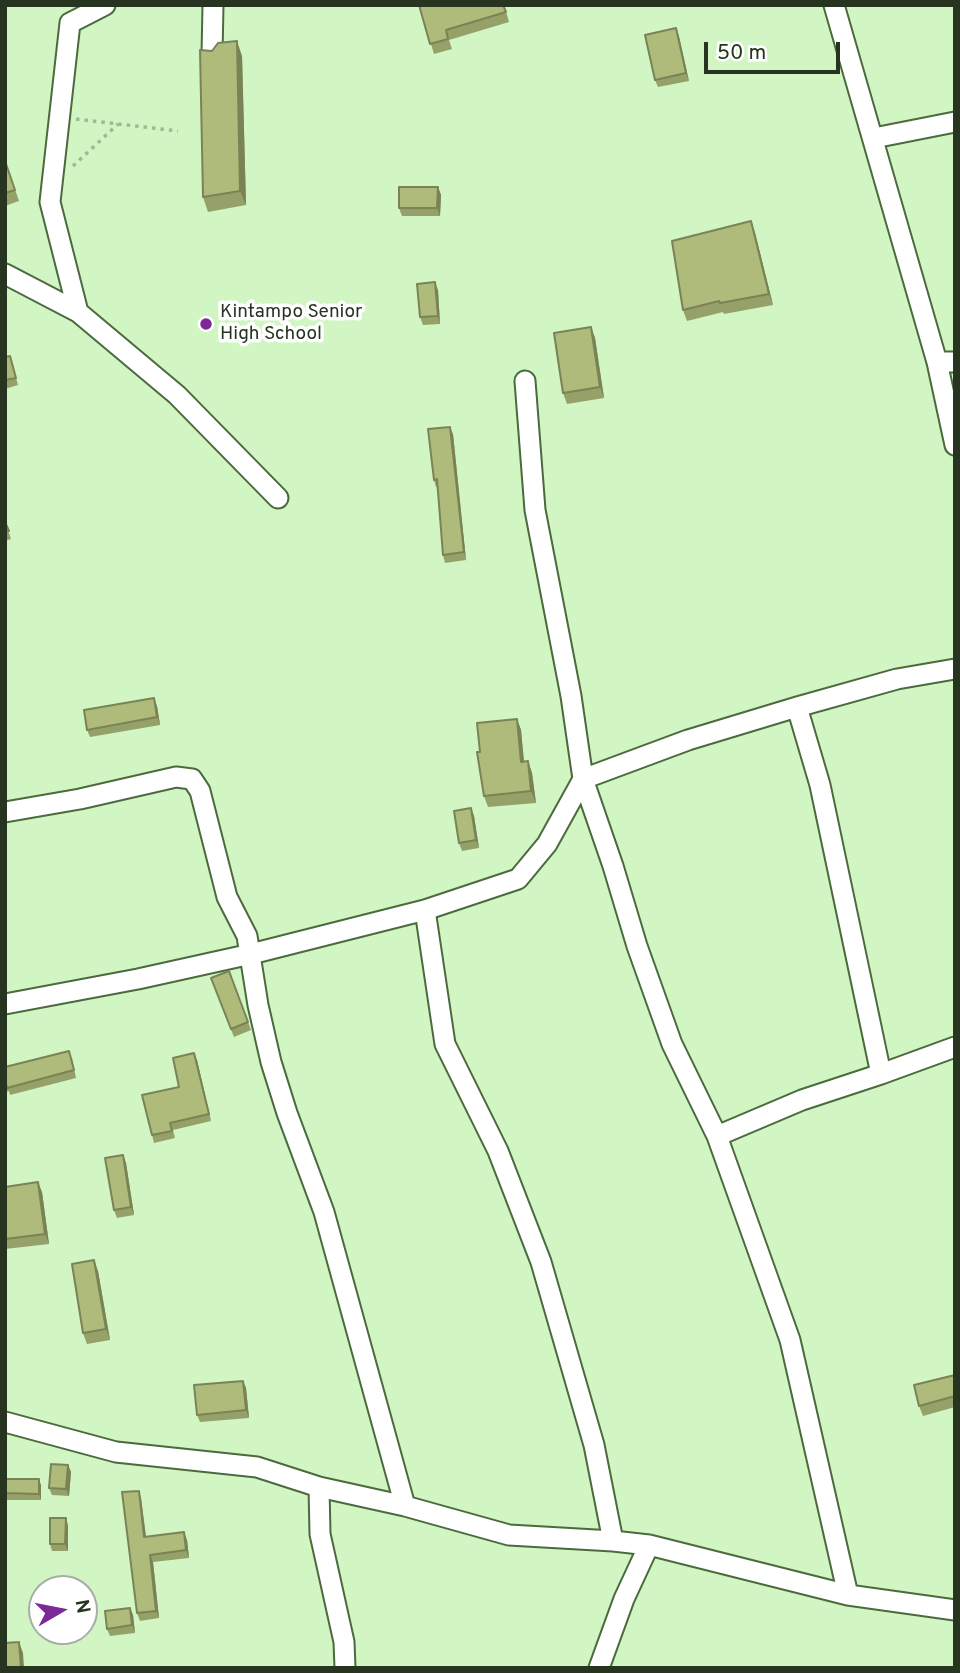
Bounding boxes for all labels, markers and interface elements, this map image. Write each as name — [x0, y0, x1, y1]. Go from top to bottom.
scale bar — [708, 28, 844, 72]
text: 50 m — [717, 40, 766, 67]
place label: Kintampo Senior High School — [220, 302, 362, 346]
marker: Kintampo Senior High School — [198, 316, 214, 332]
north arrow — [28, 1575, 98, 1645]
text: N — [69, 1598, 95, 1616]

